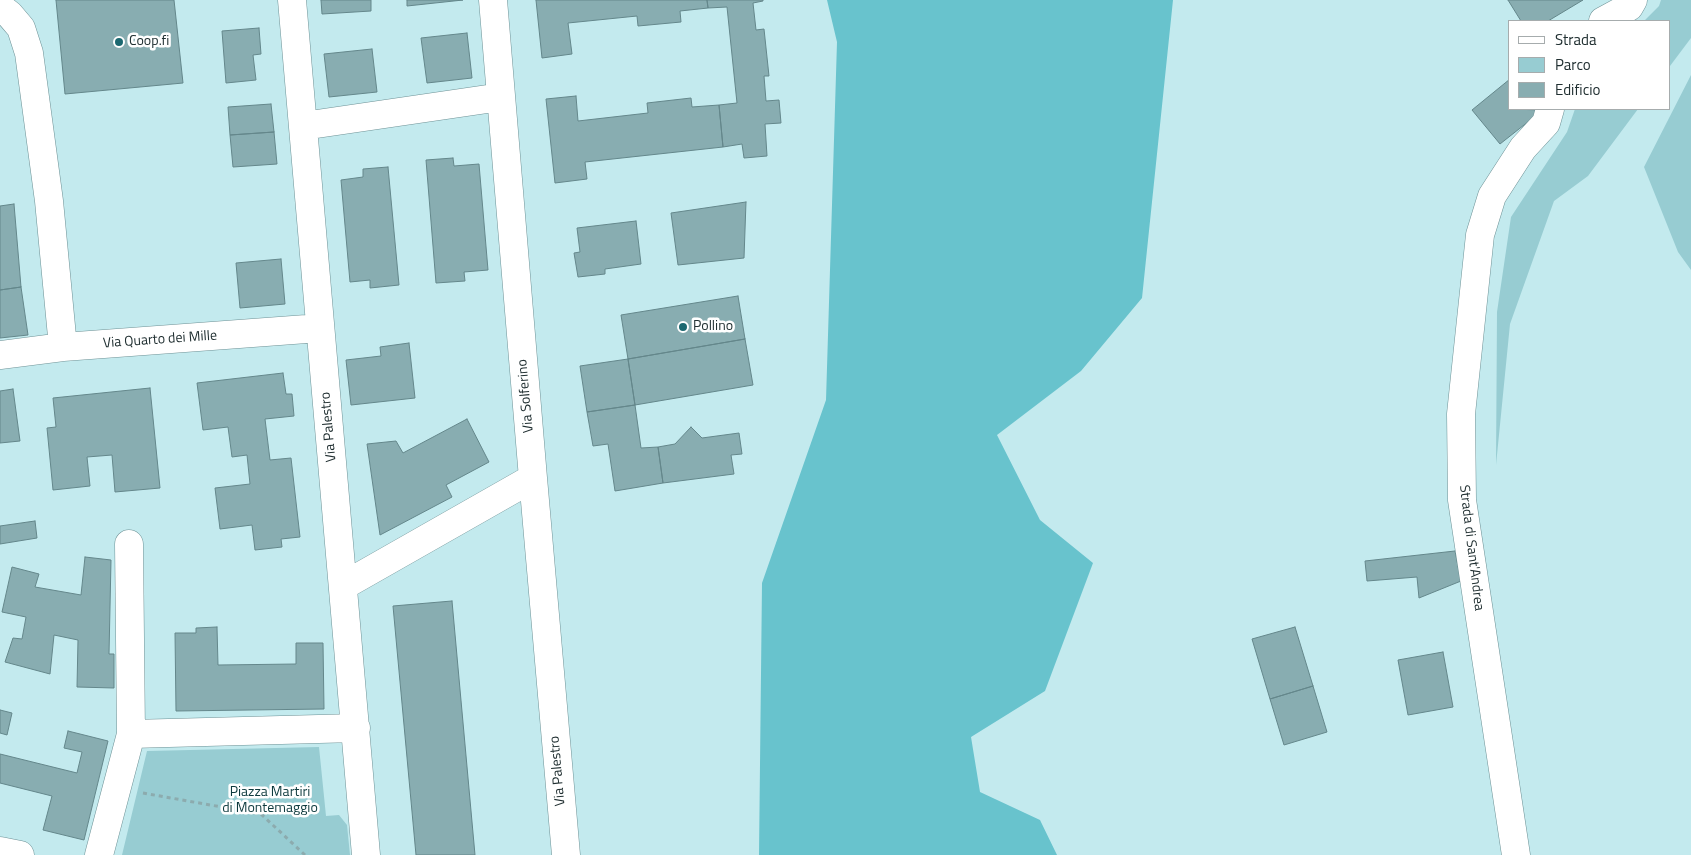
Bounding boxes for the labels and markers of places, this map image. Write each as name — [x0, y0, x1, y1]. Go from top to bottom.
place label: Coop.fi — [129, 34, 169, 50]
marker: Coop.fi — [113, 36, 125, 48]
place label: Pollino — [693, 319, 733, 335]
marker: Pollino — [677, 321, 689, 333]

